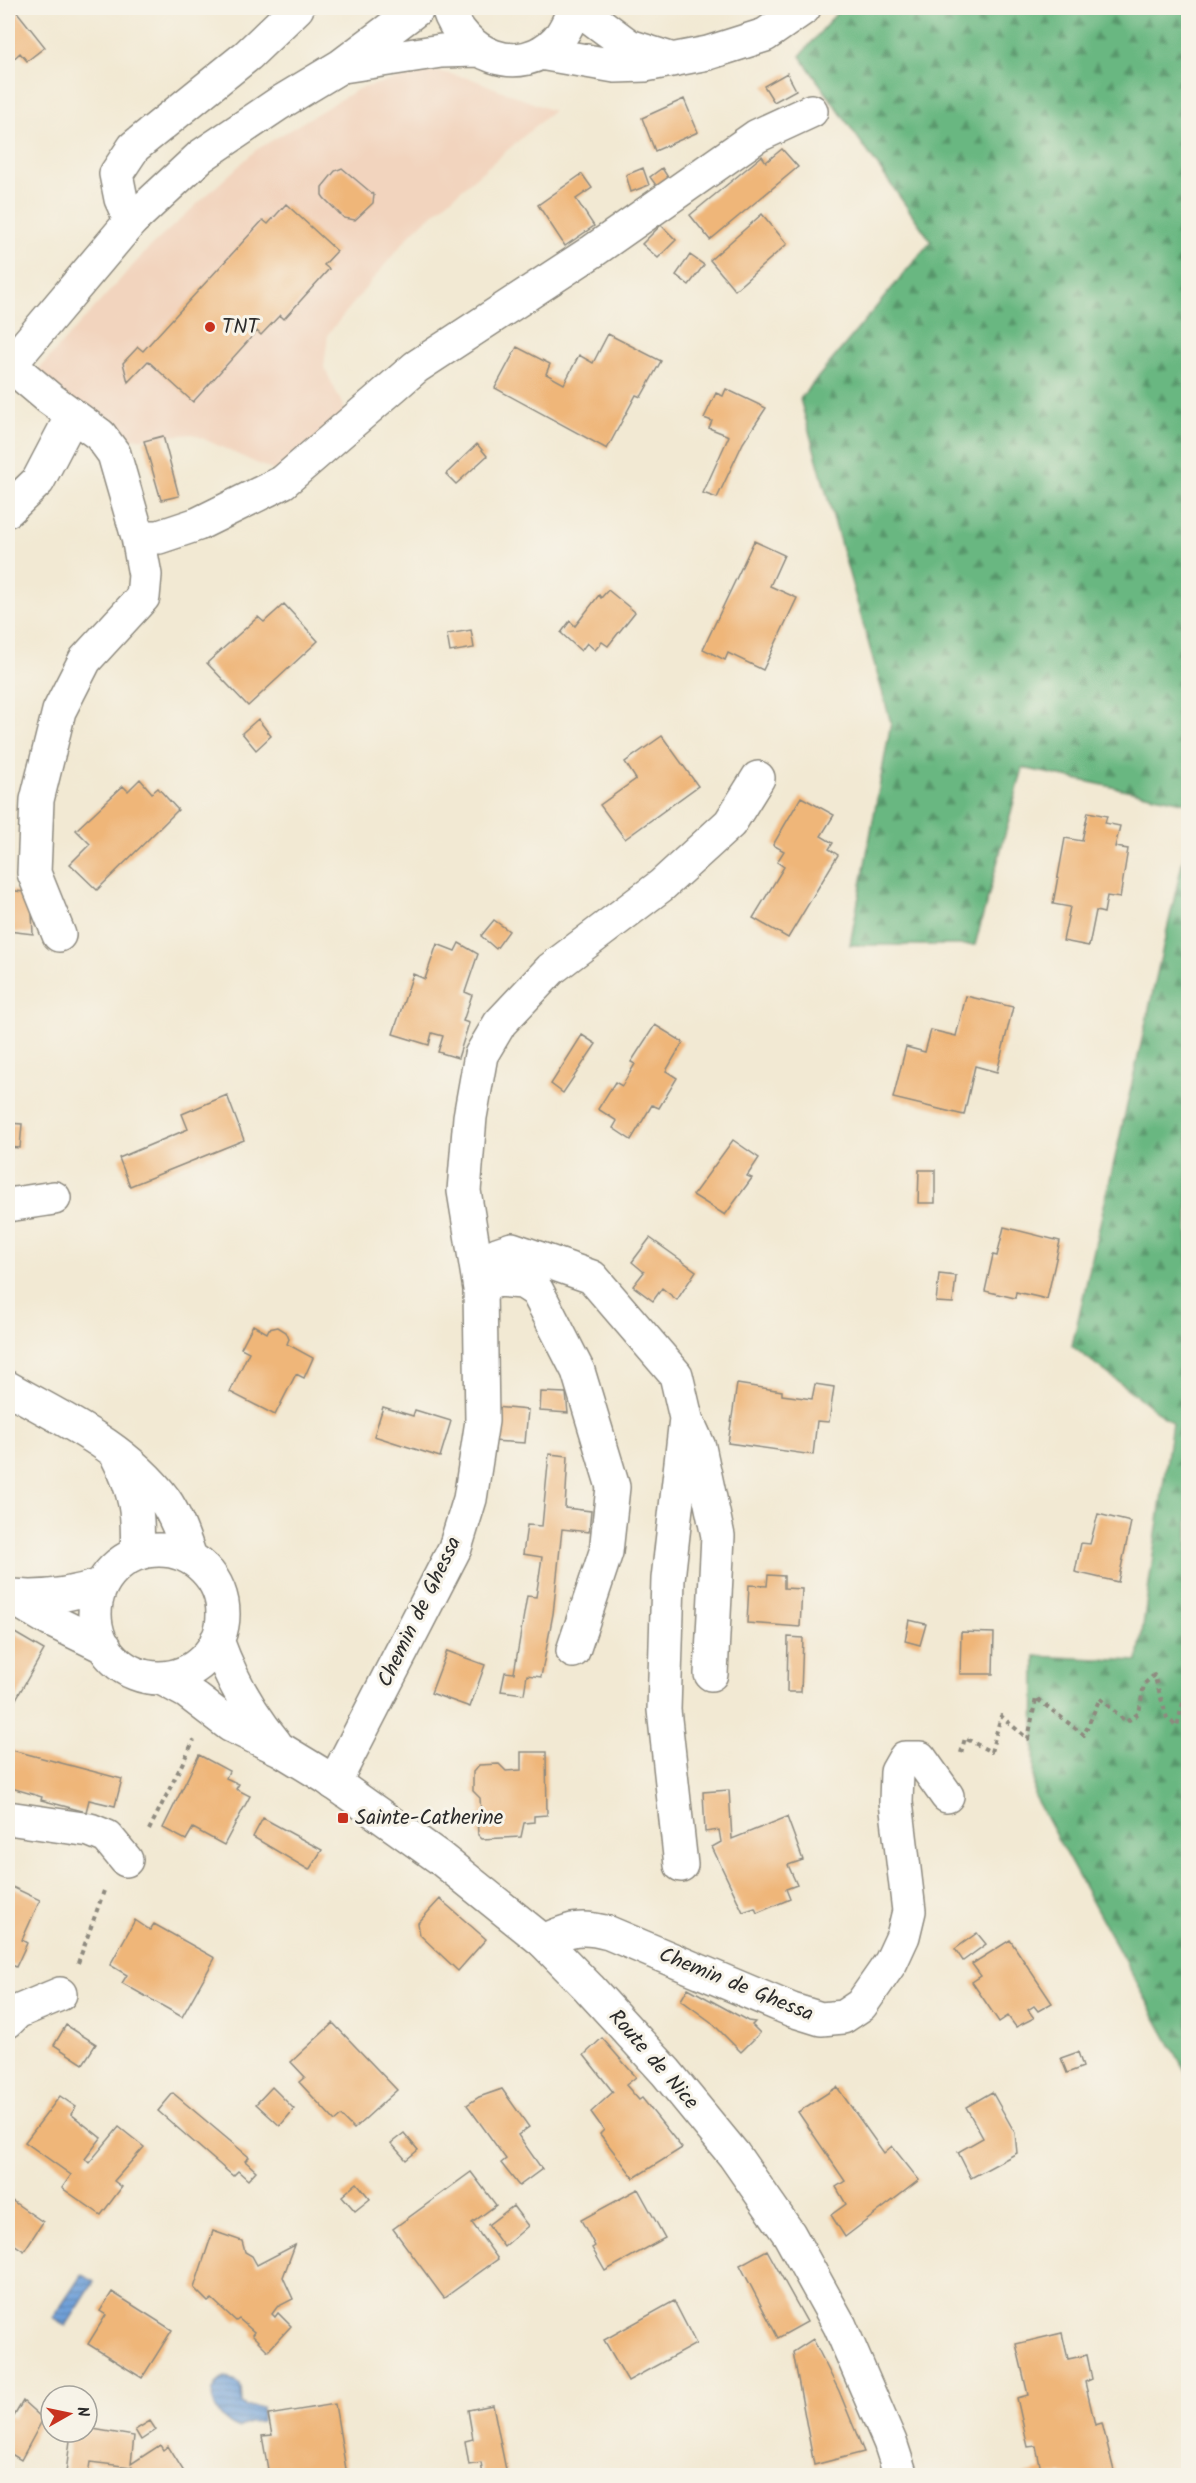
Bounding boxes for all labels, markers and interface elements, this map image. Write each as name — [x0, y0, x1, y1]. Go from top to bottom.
place label: TNT — [222, 311, 260, 344]
marker: TNT — [203, 320, 217, 334]
street label: Chemin de Ghessa — [369, 1531, 471, 1693]
place label: Sainte-Catherine — [355, 1802, 504, 1835]
marker: Sainte-Catherine — [336, 1811, 350, 1825]
street label: Chemin de Ghessa — [654, 1939, 818, 2031]
street label: Route de Nice — [600, 2002, 707, 2118]
north arrow — [39, 2384, 99, 2444]
text: N — [69, 2405, 95, 2419]

